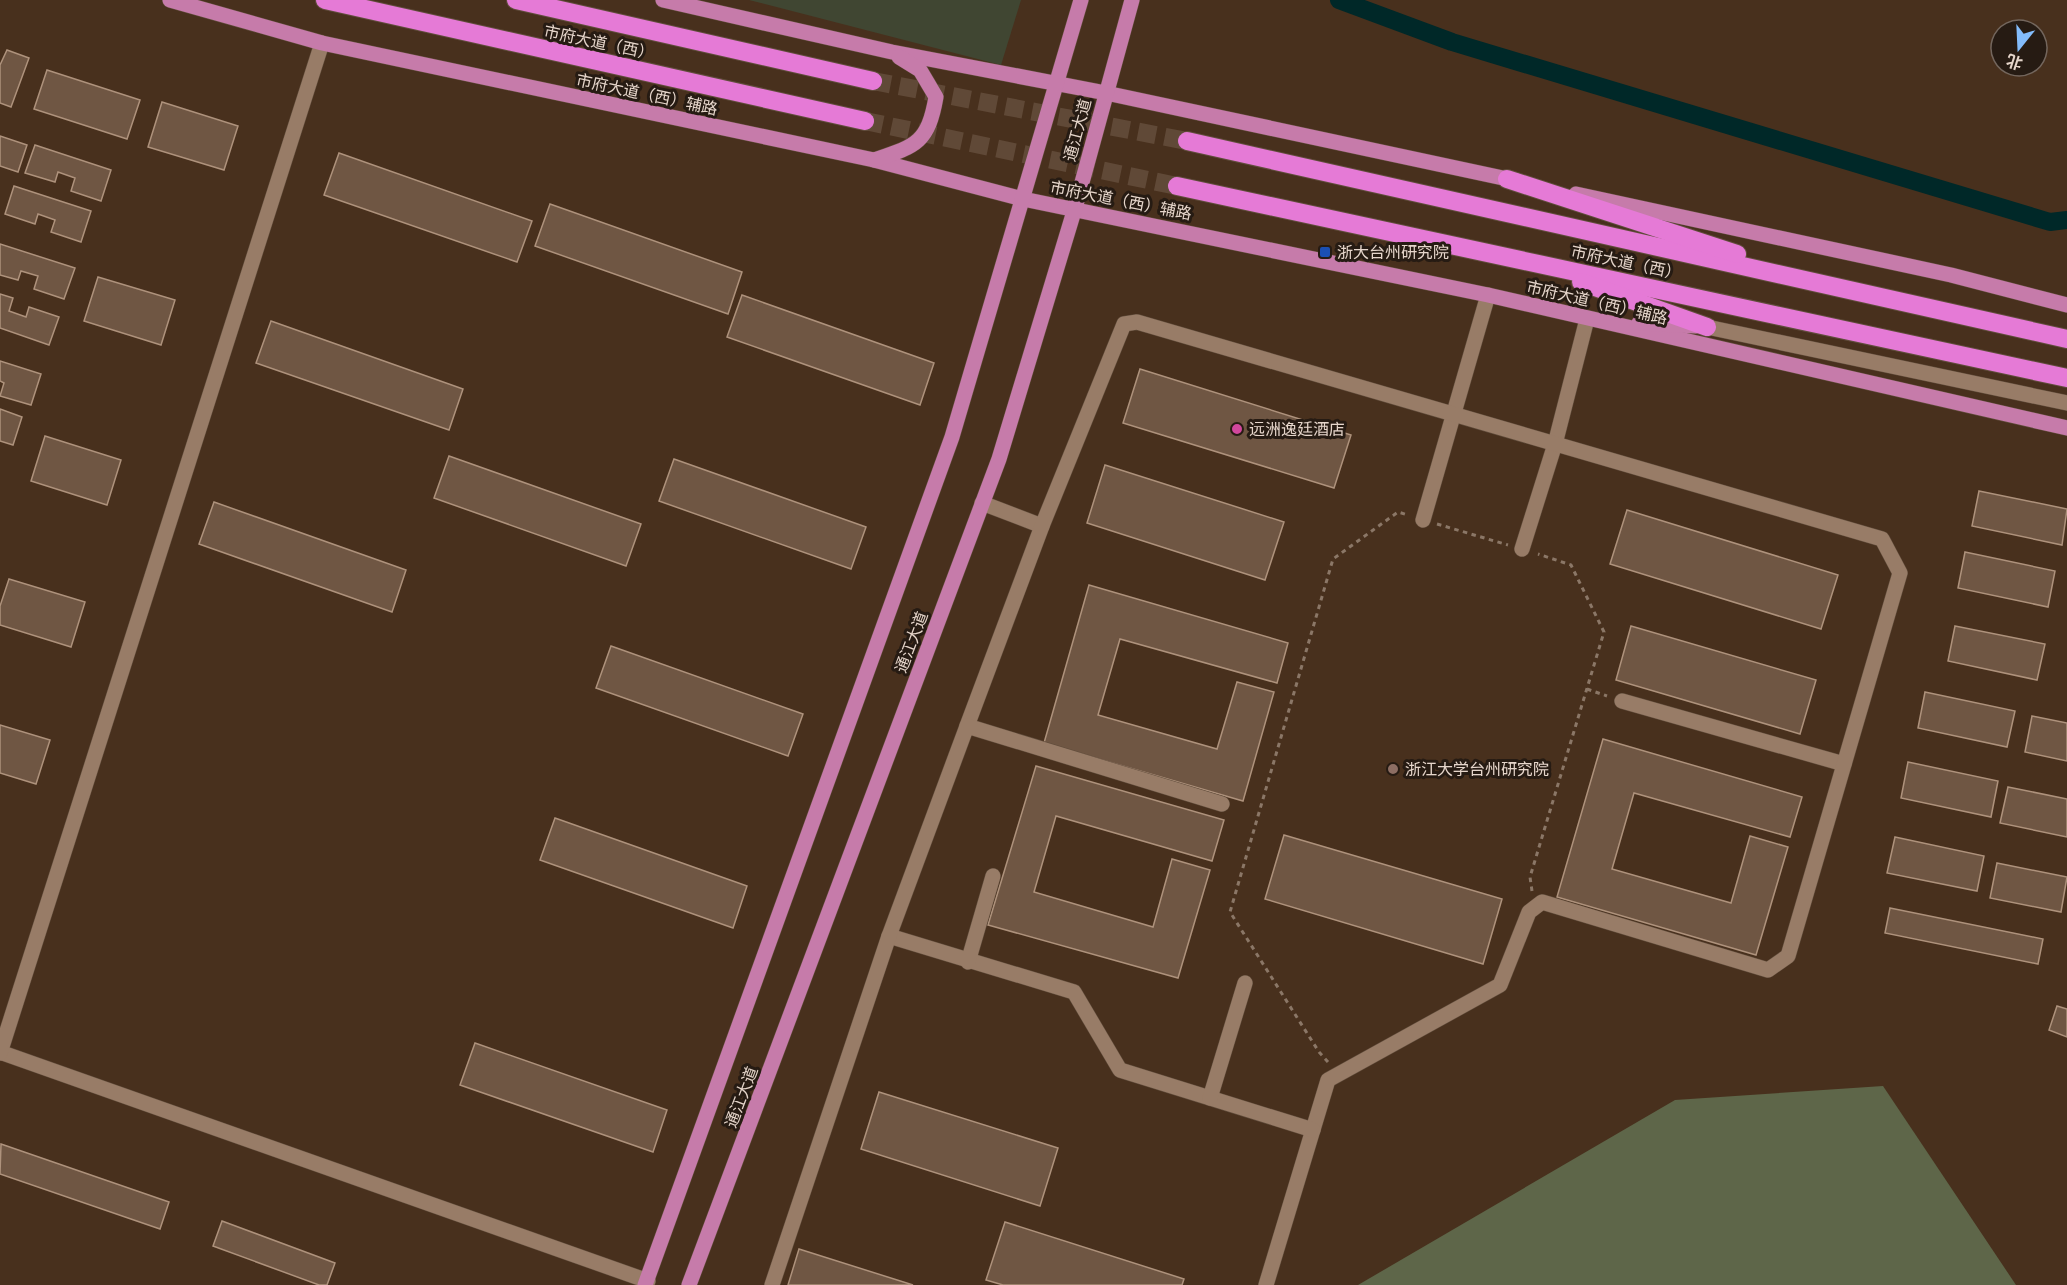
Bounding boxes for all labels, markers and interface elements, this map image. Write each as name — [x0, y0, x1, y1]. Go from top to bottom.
north arrow — [1989, 18, 2049, 78]
street label: 市府大道（西） — [542, 21, 656, 65]
text: 北 — [2004, 48, 2026, 74]
street label: 市府大道（西）辅路 — [574, 69, 720, 121]
street label: 通江大道 — [1059, 96, 1097, 164]
street label: 市府大道（西）辅路 — [1048, 176, 1194, 226]
street label: 市府大道（西） — [1569, 241, 1683, 285]
place label: 浙大台州研究院 — [1337, 242, 1449, 264]
marker: 浙大台州研究院 — [1318, 245, 1332, 259]
street label: 市府大道（西）辅路 — [1524, 276, 1669, 330]
place label: 远洲逸廷酒店 — [1249, 419, 1345, 441]
marker: 远洲逸廷酒店 — [1230, 422, 1244, 436]
street label: 通江大道 — [890, 609, 934, 676]
place label: 浙江大学台州研究院 — [1405, 759, 1549, 781]
marker: 浙江大学台州研究院 — [1386, 762, 1400, 776]
street label: 通江大道 — [720, 1064, 764, 1131]

